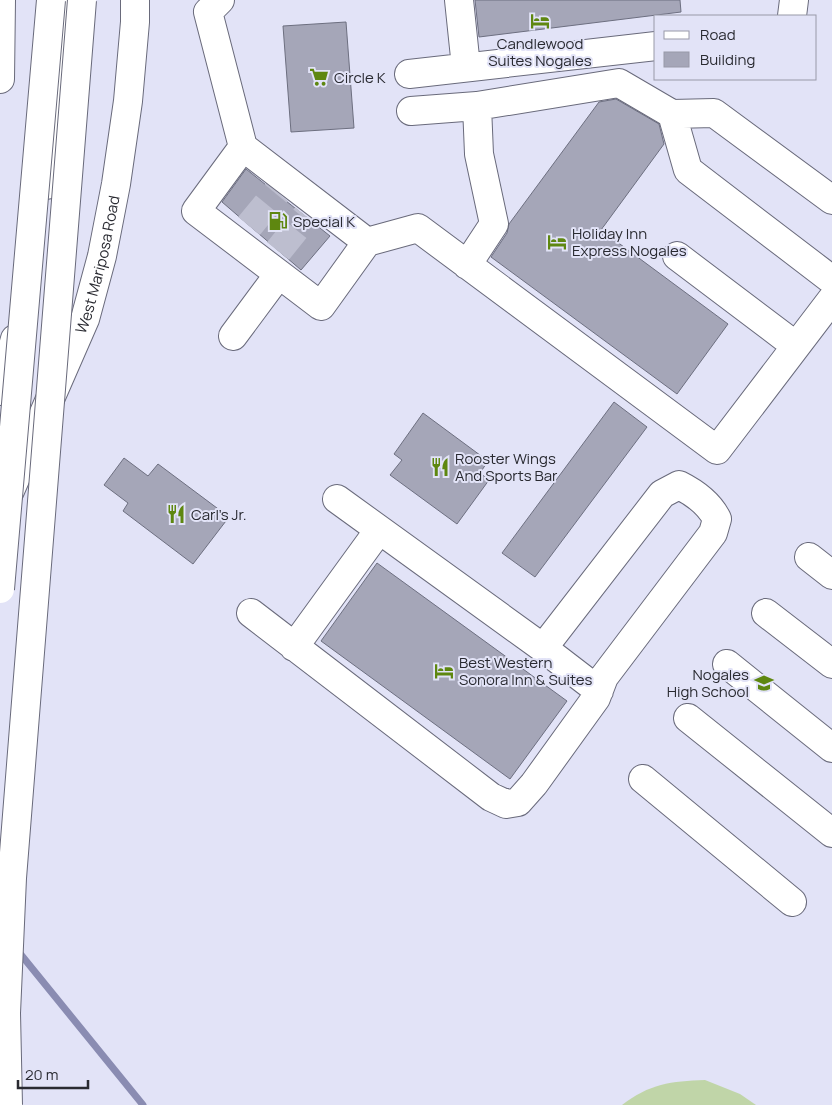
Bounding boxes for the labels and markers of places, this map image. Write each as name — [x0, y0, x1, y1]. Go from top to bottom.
hotel icon: Candlewood Suites Nogales — [529, 10, 551, 32]
place label: Candlewood Suites Nogales — [488, 33, 592, 71]
supermarket icon: Circle K — [308, 66, 330, 88]
place label: Circle K — [334, 67, 386, 88]
fuel station icon: Special K — [267, 210, 289, 232]
place label: Special K — [293, 211, 355, 232]
place label: Holiday Inn Express Nogales — [572, 223, 687, 261]
hotel icon: Holiday Inn Express Nogales — [546, 231, 568, 253]
place label: Rooster Wings And Sports Bar — [455, 448, 558, 486]
restaurant icon: Rooster Wings And Sports Bar — [429, 456, 451, 478]
restaurant icon: Carl's Jr. — [165, 503, 187, 525]
place label: Carl's Jr. — [191, 504, 247, 525]
place label: Best Western Sonora Inn & Suites — [459, 652, 593, 690]
hotel icon: Best Western Sonora Inn & Suites — [433, 660, 455, 682]
place label: Nogales High School — [667, 664, 749, 702]
school or university icon: Nogales High School — [753, 672, 775, 694]

